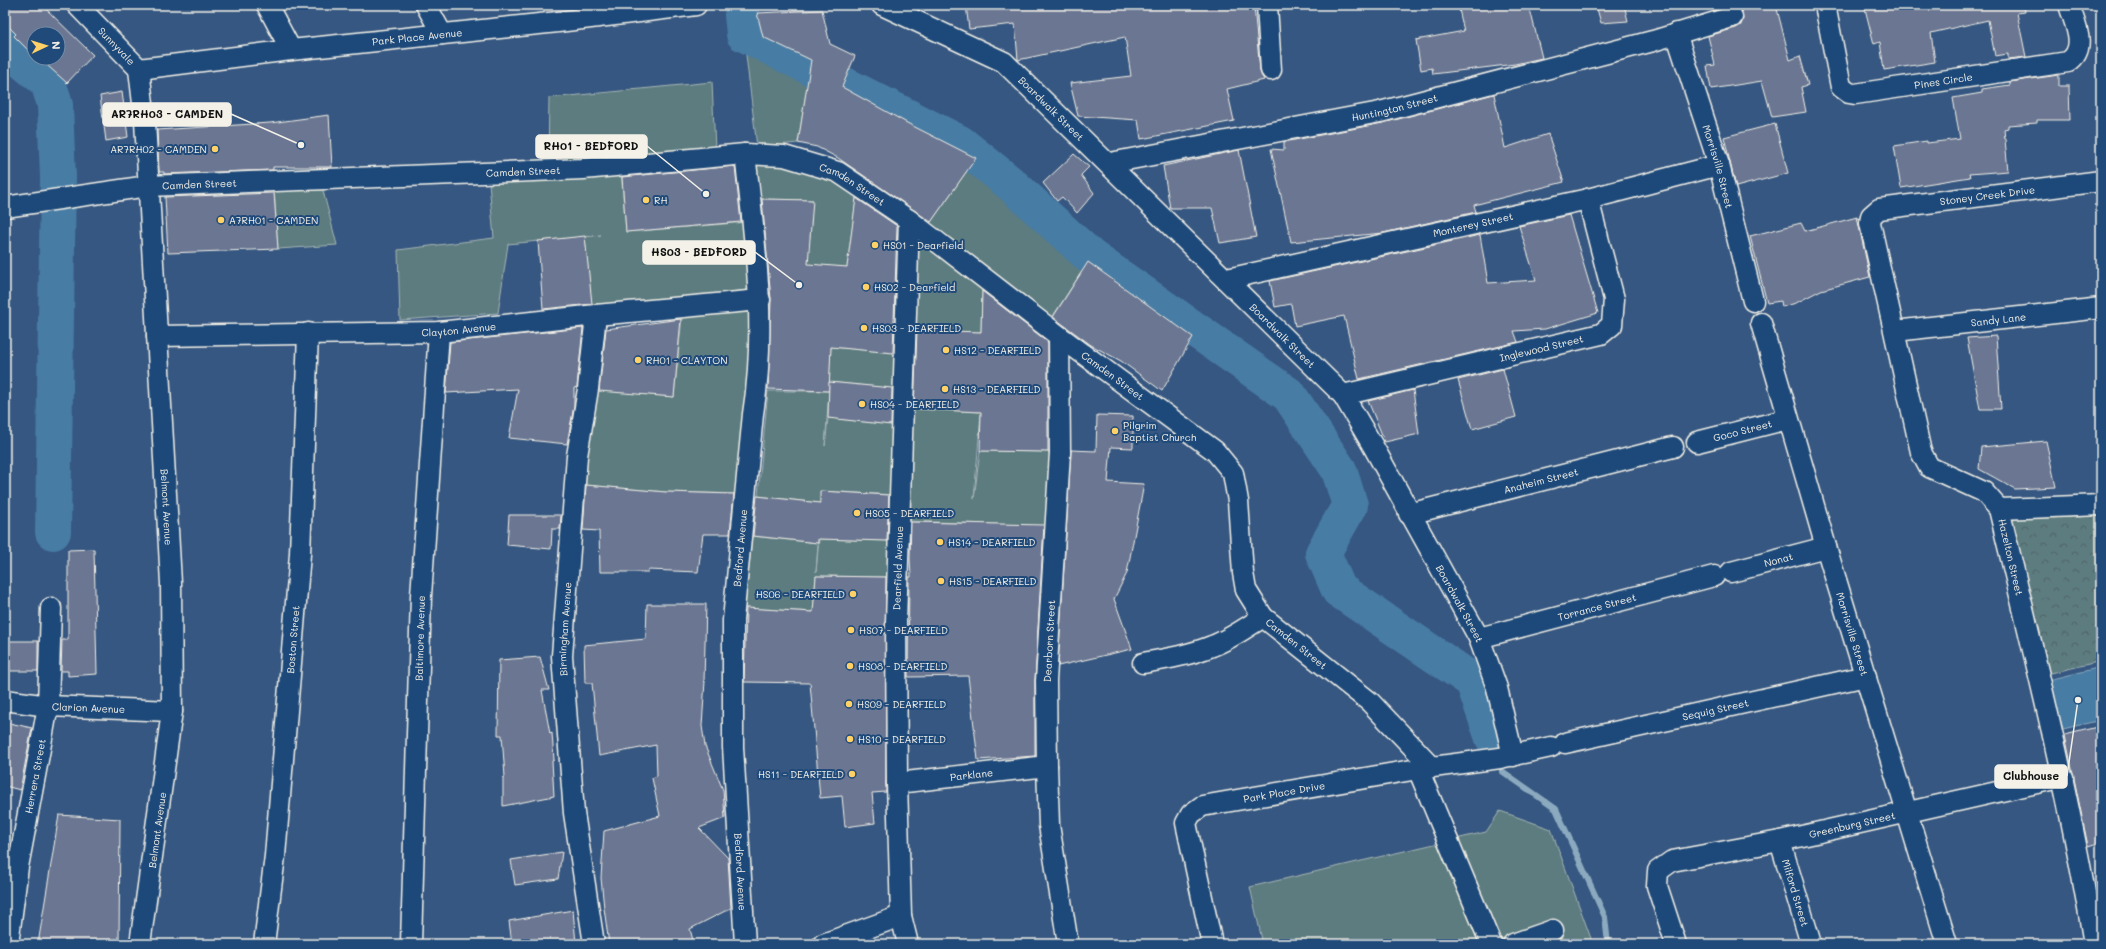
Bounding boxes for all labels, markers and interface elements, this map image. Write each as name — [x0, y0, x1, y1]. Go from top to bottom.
street label: Sunnyvale — [95, 24, 138, 68]
street label: Park Place Avenue — [371, 25, 463, 48]
north arrow — [26, 26, 66, 66]
text: N — [49, 41, 64, 50]
street label: Pines Circle — [1913, 69, 1974, 92]
street label: Boardwalk Street — [1016, 73, 1087, 144]
street label: Huntington Street — [1350, 90, 1439, 124]
callout: AR7RH03 - CAMDEN — [103, 103, 231, 126]
text: AR7RH03 - CAMDEN — [111, 106, 223, 121]
street label: Morrisville Street — [1699, 123, 1737, 210]
callout: RH01 - BEDFORD — [536, 135, 647, 158]
text: RH01 - BEDFORD — [544, 138, 639, 153]
place label: AR7RH02 - CAMDEN — [110, 142, 207, 156]
marker: AR7RH02 - CAMDEN — [210, 144, 220, 154]
street label: Camden Street — [818, 160, 888, 209]
street label: Camden Street — [486, 163, 561, 180]
street label: Camden Street — [162, 176, 237, 192]
street label: Stoney Creek Drive — [1939, 182, 2036, 208]
place label: RH — [654, 193, 668, 207]
marker: RH — [641, 195, 651, 205]
street label: Monterey Street — [1432, 209, 1514, 240]
place label: A7RH01 - CAMDEN — [229, 213, 318, 227]
marker: A7RH01 - CAMDEN — [216, 215, 226, 225]
place label: HS01 - Dearfield — [883, 238, 963, 252]
marker: HS01 - Dearfield — [870, 240, 880, 250]
callout: HS03 - BEDFORD — [643, 241, 755, 264]
text: HS03 - BEDFORD — [651, 244, 747, 259]
place label: HS02 - Dearfield — [874, 280, 955, 294]
marker: HS02 - Dearfield — [861, 282, 871, 292]
street label: Boardwalk Street — [1247, 300, 1318, 371]
street label: Sandy Lane — [1970, 309, 2027, 329]
street label: Clayton Avenue — [421, 319, 497, 339]
place label: HS03 - DEARFIELD — [872, 321, 961, 335]
marker: HS03 - DEARFIELD — [859, 323, 869, 333]
street label: Inglewood Street — [1498, 331, 1585, 365]
place label: HS12 - DEARFIELD — [954, 343, 1041, 357]
marker: HS12 - DEARFIELD — [941, 345, 951, 355]
street label: Camden Street — [1079, 348, 1147, 403]
place label: RH01 - CLAYTON — [646, 353, 728, 367]
marker: RH01 - CLAYTON — [633, 355, 643, 365]
place label: HS13 - DEARFIELD — [953, 382, 1041, 396]
marker: HS13 - DEARFIELD — [940, 384, 950, 394]
place label: HS04 - DEARFIELD — [870, 397, 959, 411]
marker: HS04 - DEARFIELD — [857, 399, 867, 409]
street label: Goco Street — [1712, 416, 1774, 445]
place label: Pilgrim Baptist Church — [1123, 418, 1197, 444]
marker: Pilgrim Baptist Church — [1110, 426, 1120, 436]
street label: Anaheim Street — [1502, 464, 1580, 497]
street label: Belmont Avenue — [158, 468, 176, 546]
place label: HS05 - DEARFIELD — [865, 506, 954, 520]
marker: HS05 - DEARFIELD — [852, 508, 862, 518]
street label: Bedford Avenue — [730, 509, 750, 587]
street label: Hazelton Street — [1995, 517, 2027, 597]
street label: Dearfield Avenue — [889, 526, 906, 610]
place label: HS14 - DEARFIELD — [948, 535, 1036, 549]
marker: HS14 - DEARFIELD — [935, 537, 945, 547]
street label: Nonat — [1762, 549, 1794, 570]
street label: Boardwalk Street — [1433, 562, 1487, 644]
place label: HS15 - DEARFIELD — [949, 574, 1037, 588]
marker: HS15 - DEARFIELD — [936, 576, 946, 586]
street label: Birmingham Avenue — [555, 581, 575, 677]
place label: HS06 - DEARFIELD — [756, 587, 845, 601]
marker: HS06 - DEARFIELD — [848, 589, 858, 599]
street label: Torrance Street — [1556, 590, 1638, 624]
street label: Morrisville Street — [1833, 590, 1872, 677]
street label: Baltimore Avenue — [412, 595, 428, 681]
street label: Dearborn Street — [1040, 600, 1058, 682]
street label: Boston Street — [283, 605, 303, 674]
street label: Camden Street — [1263, 615, 1330, 672]
place label: HS07 - DEARFIELD — [859, 623, 948, 637]
marker: HS07 - DEARFIELD — [846, 625, 856, 635]
place label: HS08 - DEARFIELD — [858, 659, 947, 673]
marker: HS08 - DEARFIELD — [845, 661, 855, 671]
street label: Sequig Street — [1681, 695, 1750, 724]
place label: HS09 - DEARFIELD — [857, 697, 946, 711]
street label: Clarion Avenue — [52, 699, 125, 716]
marker: HS09 - DEARFIELD — [844, 699, 854, 709]
place label: HS10 - DEARFIELD — [858, 732, 946, 746]
marker: HS10 - DEARFIELD — [845, 734, 855, 744]
street label: Herrera Street — [21, 738, 49, 815]
street label: Parklane — [949, 765, 994, 784]
callout: Clubhouse — [1995, 765, 2067, 788]
place label: HS11 - DEARFIELD — [758, 767, 844, 781]
text: Clubhouse — [2003, 768, 2059, 783]
marker: HS11 - DEARFIELD — [847, 769, 857, 779]
street label: Park Place Drive — [1242, 778, 1326, 806]
street label: Belmont Avenue — [145, 791, 169, 869]
street label: Greenburg Street — [1808, 808, 1897, 841]
street label: Bedford Avenue — [731, 833, 750, 911]
street label: Milford Street — [1779, 857, 1812, 928]

